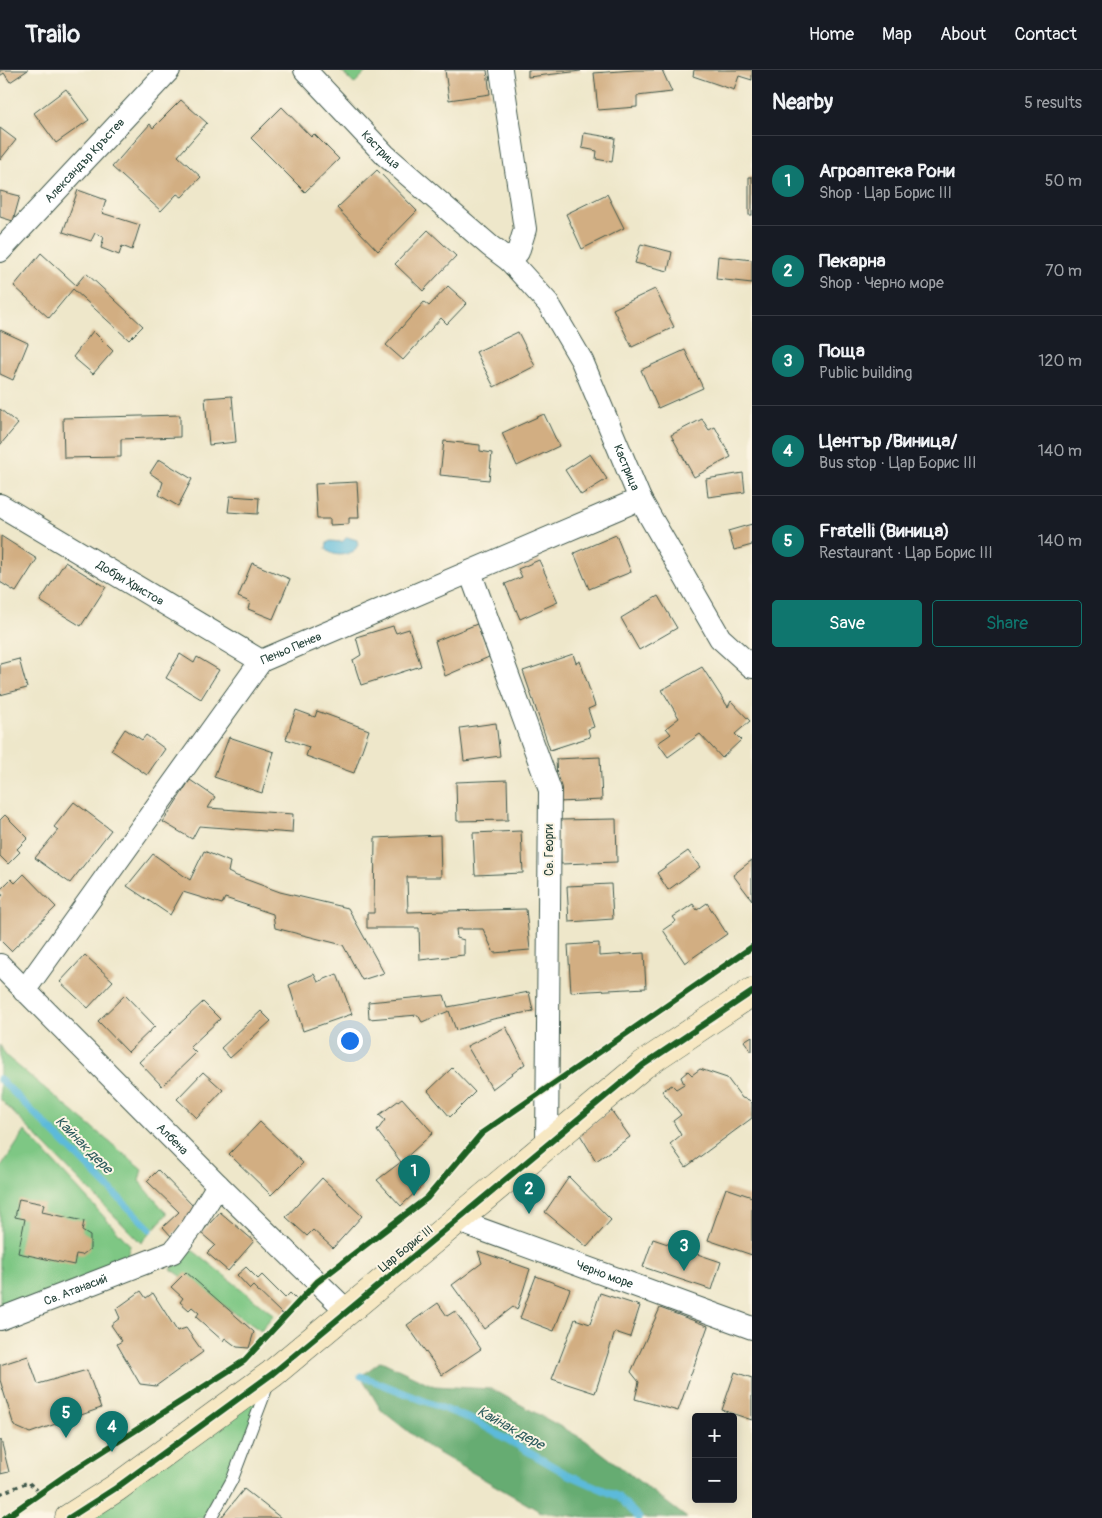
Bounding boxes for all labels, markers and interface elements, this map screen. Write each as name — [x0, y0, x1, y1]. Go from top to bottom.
text: Trailo — [25, 20, 80, 49]
text: Home — [809, 23, 854, 46]
text: Map — [882, 23, 912, 46]
text: About — [940, 23, 986, 46]
text: Contact — [1014, 23, 1077, 46]
text: Nearby — [772, 89, 833, 116]
text: 5 results — [1024, 93, 1082, 113]
street label: Александър Кръстев — [41, 115, 128, 206]
street label: Кастрица — [358, 127, 403, 172]
text: Агроаптека Рони — [819, 159, 955, 183]
text: 1 — [785, 171, 791, 191]
text: 50 m — [1045, 171, 1082, 191]
text: Shop · Цар Борис III — [819, 183, 952, 203]
text: Пекарна — [819, 249, 886, 273]
text: 2 — [784, 261, 792, 281]
text: 70 m — [1045, 261, 1082, 281]
text: Shop · Черно море — [819, 273, 944, 293]
text: Поща — [819, 339, 865, 363]
text: 3 — [784, 351, 792, 371]
text: 120 m — [1038, 351, 1082, 371]
text: Public building — [819, 363, 912, 383]
text: Център /Виница/ — [819, 429, 957, 453]
text: 4 — [783, 441, 793, 461]
text: 140 m — [1038, 441, 1082, 461]
street label: Кастрица — [610, 442, 643, 493]
text: Bus stop · Цар Борис III — [819, 453, 977, 473]
text: Fratelli (Виница) — [819, 519, 950, 543]
text: 5 — [784, 531, 792, 551]
text: 140 m — [1038, 531, 1082, 551]
text: Restaurant · Цар Борис III — [819, 543, 993, 563]
street label: Добри Христов — [93, 557, 167, 609]
button: Save — [772, 600, 922, 647]
button: Share — [932, 600, 1082, 647]
street label: Пеньо Пенев — [258, 628, 324, 668]
street label: Св. Георги — [542, 823, 557, 876]
your location — [337, 1028, 363, 1054]
water label: Кайнак дере — [52, 1113, 118, 1179]
street label: Албена — [154, 1120, 192, 1158]
pin: 1 — [398, 1155, 430, 1196]
pin: 2 — [513, 1173, 545, 1214]
street label: Цар Борис III — [376, 1222, 436, 1276]
pin: 3 — [668, 1230, 700, 1271]
street label: Черно море — [574, 1257, 635, 1292]
street label: Св. Атанасий — [42, 1271, 110, 1309]
pin: 5 — [50, 1397, 82, 1438]
water label: Кайнак дере — [475, 1403, 549, 1454]
pin: 4 — [96, 1411, 128, 1452]
map controls — [692, 1413, 737, 1503]
button: + — [692, 1413, 737, 1458]
button: − — [692, 1458, 737, 1503]

